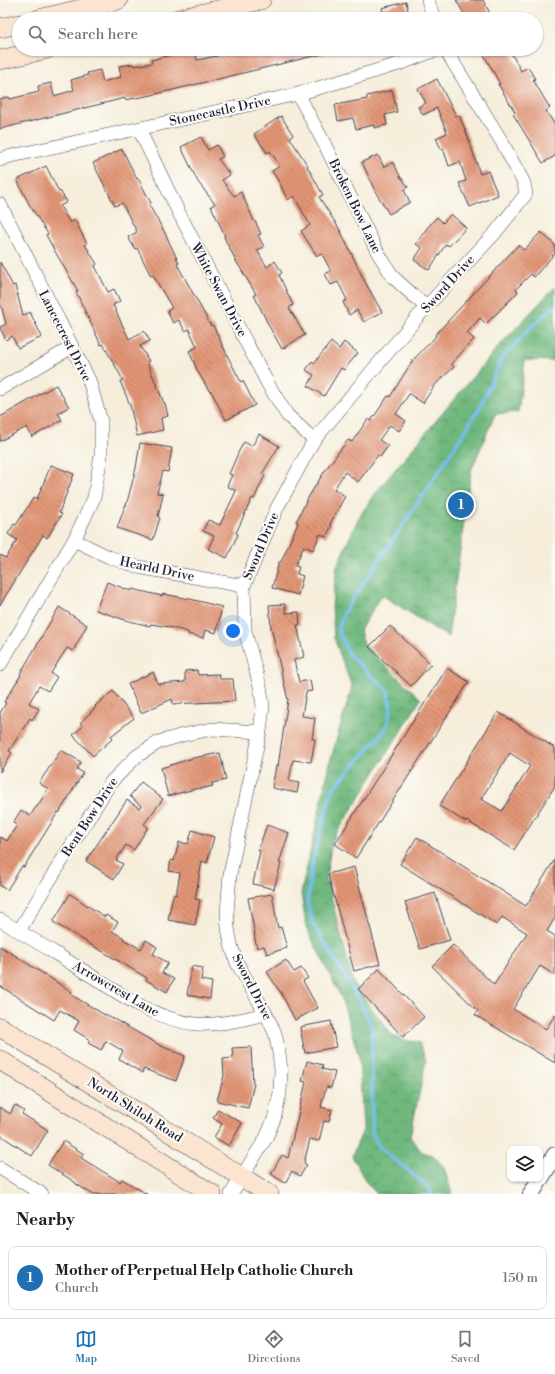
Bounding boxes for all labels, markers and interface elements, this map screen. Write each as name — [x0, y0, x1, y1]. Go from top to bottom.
search box — [12, 12, 543, 56]
icon: search — [26, 23, 48, 45]
text: Search here — [58, 25, 138, 44]
street label: Stonecastle Drive — [168, 92, 273, 130]
street label: Broken Bow Lane — [325, 155, 385, 256]
street label: White Swan Drive — [187, 240, 251, 340]
street label: Sword Drive — [418, 252, 478, 316]
street label: Lancecrest Drive — [35, 287, 95, 385]
pin: 1 — [448, 490, 474, 520]
street label: Sword Drive — [240, 509, 283, 582]
street label: Hearld Drive — [118, 553, 196, 585]
your location — [223, 621, 243, 641]
street label: Bent Bow Drive — [58, 774, 122, 861]
street label: Sword Drive — [229, 951, 276, 1023]
street label: Arrowcrest Lane — [69, 957, 163, 1020]
street label: North Shiloh Road — [84, 1074, 186, 1146]
map controls — [507, 1146, 543, 1182]
button: layers — [507, 1146, 543, 1182]
text: Nearby — [16, 1209, 75, 1231]
text: Mother of Perpetual Help Catholic Church — [55, 1261, 353, 1280]
text: 1 — [27, 1270, 33, 1286]
text: 150 m — [503, 1270, 538, 1286]
text: Church — [55, 1280, 99, 1296]
tab: Map — [75, 1328, 97, 1366]
tab: Directions — [248, 1328, 301, 1366]
tab: Saved — [451, 1328, 480, 1366]

